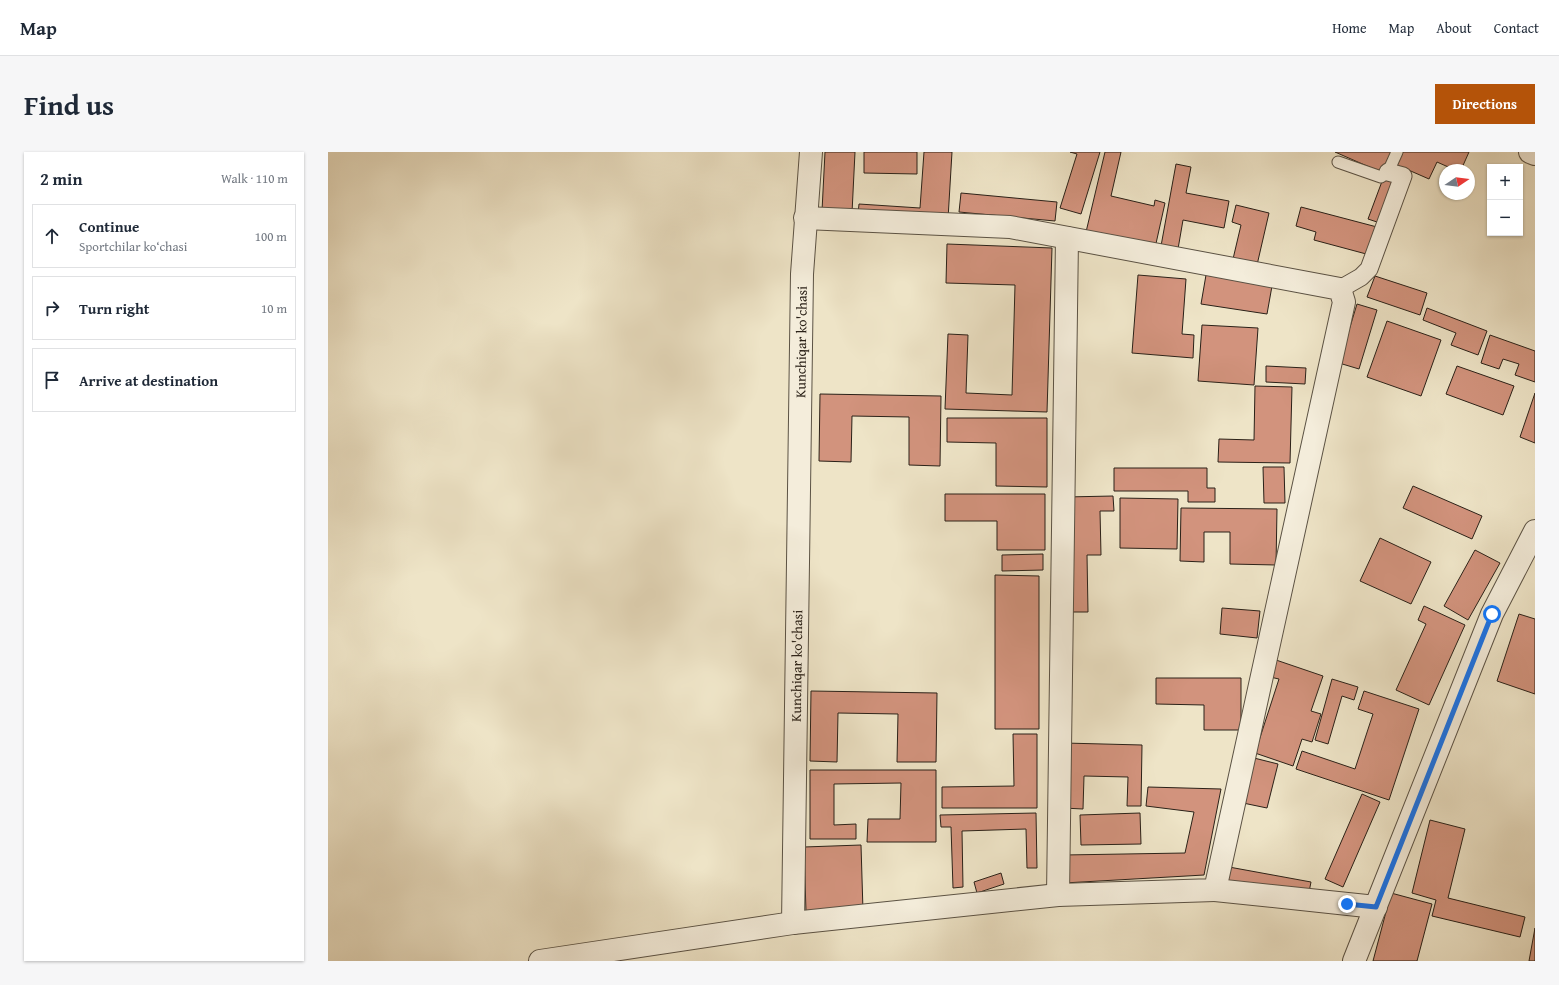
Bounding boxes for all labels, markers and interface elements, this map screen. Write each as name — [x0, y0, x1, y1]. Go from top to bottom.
text: Map — [20, 14, 57, 42]
text: Home — [1332, 18, 1367, 38]
text: Map — [1389, 18, 1414, 38]
text: About — [1436, 18, 1472, 38]
text: Contact — [1494, 18, 1539, 38]
text: Find us — [24, 84, 114, 125]
button: Directions — [1435, 84, 1535, 124]
north arrow — [1439, 164, 1475, 200]
map controls — [1487, 164, 1523, 236]
button: + — [1487, 164, 1523, 200]
text: 2 min — [40, 166, 82, 191]
text: Walk · 110 m — [221, 169, 288, 188]
button: − — [1487, 200, 1523, 236]
text: Continue — [79, 216, 140, 237]
icon: ahead — [41, 225, 63, 247]
text: 100 m — [255, 227, 287, 246]
text: Sportchilar ko‘chasi — [79, 237, 187, 256]
street label: Kunchiqar ko'chasi — [790, 286, 812, 398]
icon: right — [41, 297, 63, 319]
text: Turn right — [79, 298, 150, 319]
text: 10 m — [261, 299, 287, 318]
icon: arrive — [41, 369, 63, 391]
text: Arrive at destination — [79, 370, 218, 391]
route start — [1483, 605, 1501, 623]
street label: Kunchiqar ko'chasi — [786, 610, 807, 722]
route end — [1338, 895, 1356, 913]

